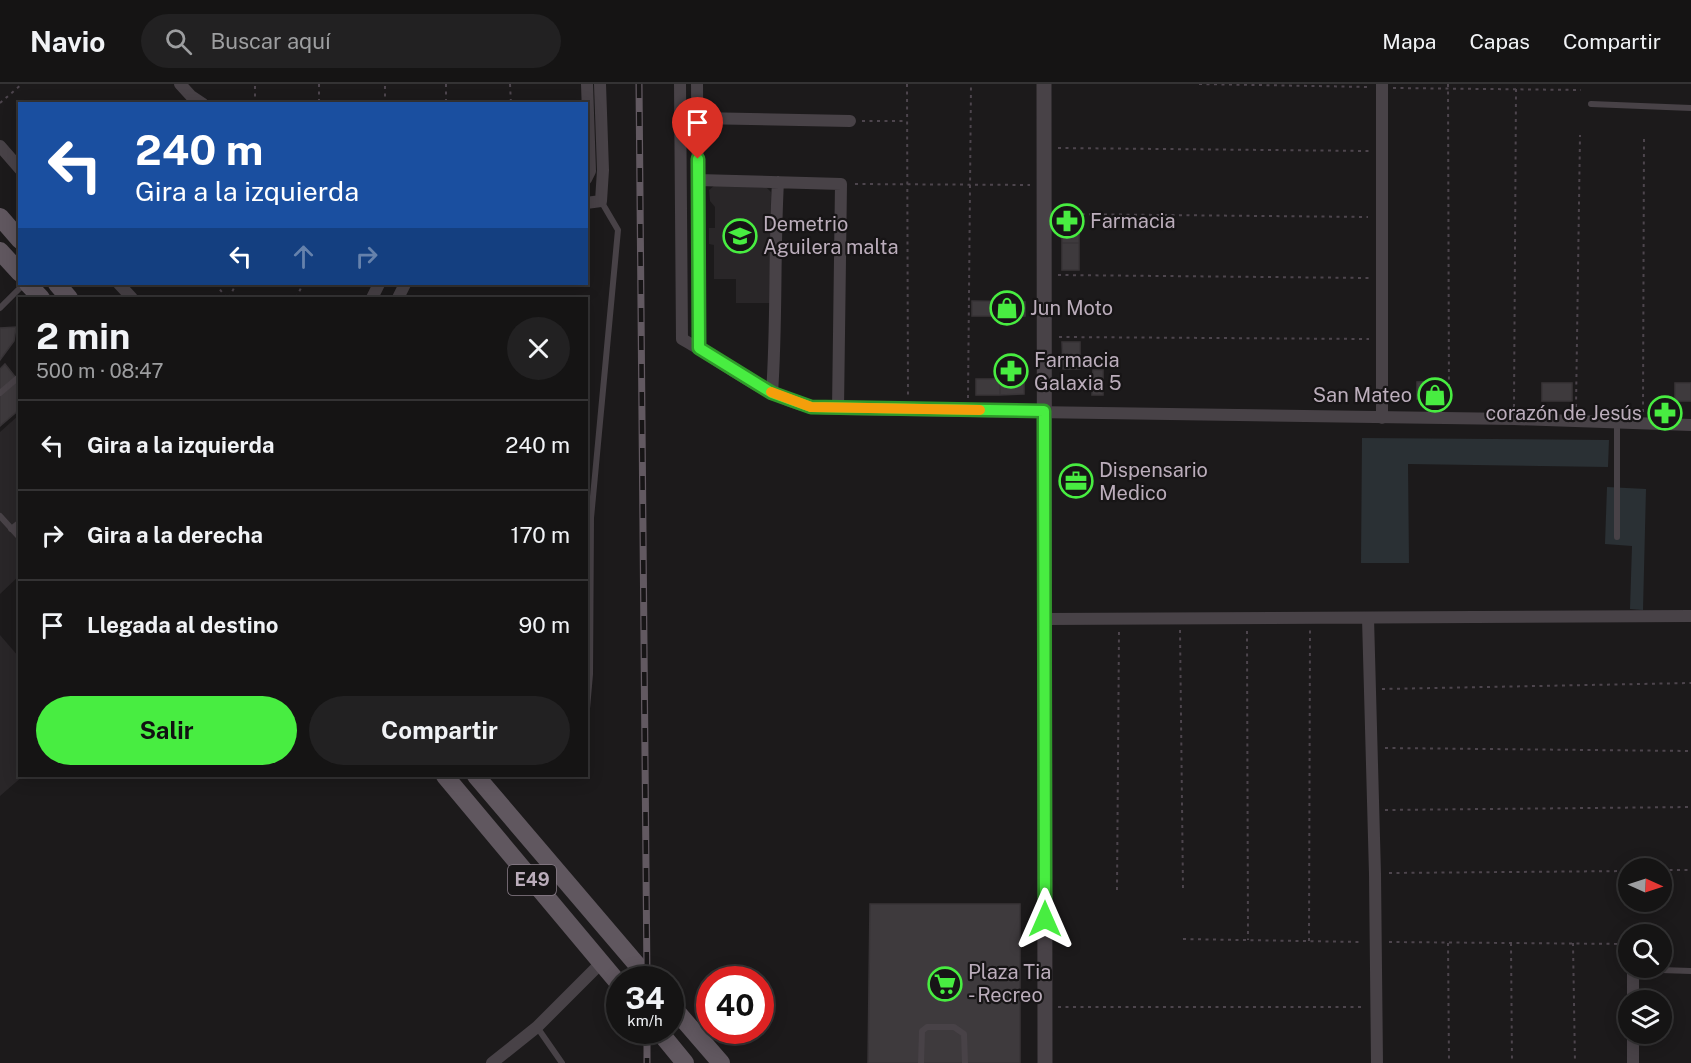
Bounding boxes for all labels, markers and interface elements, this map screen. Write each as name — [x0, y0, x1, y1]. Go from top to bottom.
search box — [141, 14, 561, 68]
text: Navio — [30, 25, 105, 58]
icon: search — [162, 25, 195, 58]
text: Buscar aquí — [210, 28, 330, 54]
text: Mapa — [1382, 29, 1436, 54]
text: Capas — [1469, 29, 1530, 54]
text: Compartir — [1563, 29, 1661, 54]
pin — [672, 97, 723, 159]
icon: arrive — [681, 106, 714, 139]
text: 240 m — [135, 125, 263, 174]
icon: left — [36, 126, 114, 204]
text: Gira a la izquierda — [135, 175, 359, 207]
pharmacy icon: Farmacia — [1049, 203, 1085, 239]
place label: Farmacia — [1090, 209, 1176, 233]
place label: Demetrio Aguilera malta — [763, 212, 899, 259]
school or university icon: Demetrio Aguilera malta — [722, 218, 758, 254]
icon: left — [224, 240, 257, 273]
icon: ahead — [287, 240, 320, 273]
icon: right — [350, 240, 383, 273]
shop icon: Jun Moto — [989, 290, 1025, 326]
place label: Jun Moto — [1030, 296, 1113, 320]
text: 2 min — [36, 315, 130, 357]
button: close — [507, 317, 570, 380]
place label: Farmacia Galaxia 5 — [1034, 348, 1121, 395]
pharmacy icon: Farmacia Galaxia 5 — [993, 353, 1029, 389]
text: 500 m · 08:47 — [36, 359, 164, 383]
shop icon: San Mateo — [1417, 377, 1453, 413]
place label: San Mateo — [1313, 383, 1412, 407]
pharmacy icon: corazón de Jesús — [1647, 395, 1683, 431]
place label: corazón de Jesús — [1486, 401, 1642, 425]
icon: left — [36, 429, 69, 462]
text: Gira a la izquierda — [87, 432, 274, 458]
text: 240 m — [505, 432, 570, 458]
place label: Dispensario Medico — [1099, 458, 1208, 505]
office icon: Dispensario Medico — [1058, 463, 1094, 499]
icon: right — [36, 519, 69, 552]
text: Gira a la derecha — [87, 522, 263, 548]
text: 170 m — [510, 522, 570, 548]
icon: arrive — [36, 609, 69, 642]
text: Llegada al destino — [87, 612, 278, 638]
text: 90 m — [519, 612, 570, 638]
button: Salir — [36, 696, 297, 765]
button: Compartir — [309, 696, 570, 765]
north arrow — [1618, 858, 1672, 912]
map controls — [1618, 858, 1672, 1044]
road number: E49 — [508, 865, 556, 895]
position arrow — [1013, 887, 1077, 951]
button: search — [1618, 924, 1672, 978]
place label: Plaza Tia - Recreo — [968, 960, 1051, 1007]
speed limit sign: 40 — [696, 966, 774, 1044]
supermarket icon: Plaza Tia - Recreo — [927, 966, 963, 1002]
text: 34 — [625, 980, 665, 1016]
button: layers — [1618, 990, 1672, 1044]
text: km/h — [627, 1012, 663, 1029]

